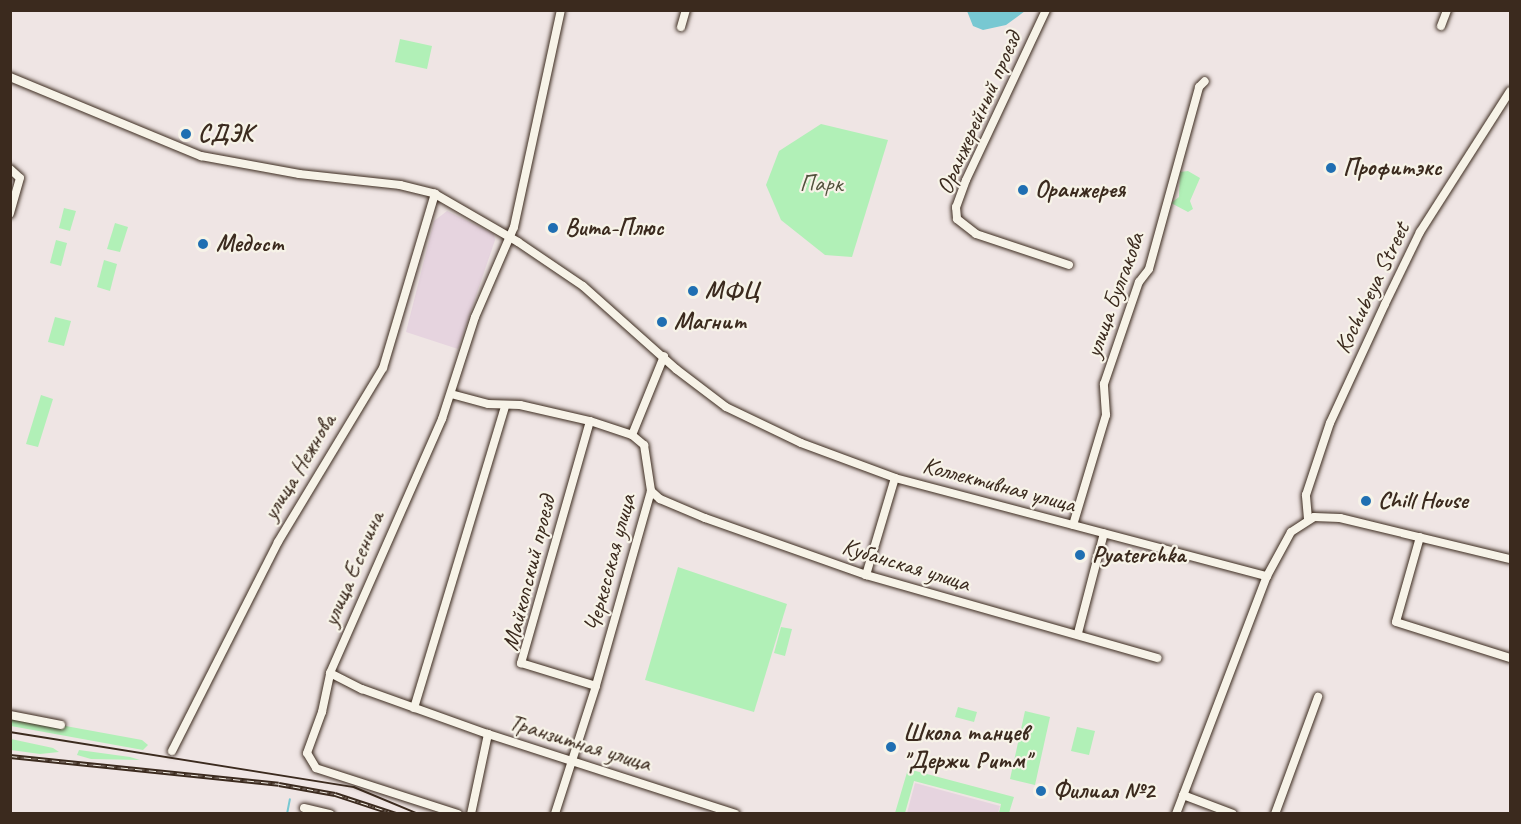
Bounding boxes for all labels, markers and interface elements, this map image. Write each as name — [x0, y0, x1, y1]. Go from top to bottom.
street label: Оранжерейный проезд — [930, 27, 1028, 199]
place label: СДЭК — [198, 120, 253, 148]
marker: СДЭК — [179, 127, 193, 141]
place label: Профитэкс — [1343, 154, 1441, 182]
marker: Профитэкс — [1324, 161, 1338, 175]
park label: Парк — [800, 170, 842, 198]
place label: Оранжерея — [1035, 176, 1125, 204]
marker: Оранжерея — [1016, 183, 1030, 197]
place label: Вита-Плюс — [565, 214, 664, 242]
street label: Kochubeya Street — [1328, 218, 1416, 358]
marker: Вита-Плюс — [546, 221, 560, 235]
street label: улица Булгакова — [1079, 228, 1151, 362]
place label: Медост — [216, 230, 284, 258]
marker: Медост — [194, 235, 212, 253]
place label: МФЦ — [705, 277, 759, 305]
marker: МФЦ — [686, 284, 700, 298]
place label: Магнит — [674, 308, 747, 336]
marker: Магнит — [655, 315, 669, 329]
street label: улица Нежнова — [255, 408, 343, 526]
street label: Коллективная улица — [919, 451, 1079, 519]
place label: Chill House — [1378, 487, 1468, 515]
street label: Черкесская улица — [578, 490, 642, 636]
street label: Майкопский проезд — [496, 493, 562, 653]
marker: Chill House — [1359, 494, 1373, 508]
street label: улица Есенина — [316, 507, 390, 631]
street label: Кубанская улица — [838, 532, 974, 598]
place label: Pyaterchka — [1092, 541, 1185, 569]
marker: Pyaterchka — [1073, 548, 1087, 562]
street label: Транзитная улица — [505, 708, 655, 778]
place label: Школа танцев "Держи Ритм" — [903, 719, 1029, 775]
marker: Школа танцев "Держи Ритм" — [884, 740, 898, 754]
place label: Филиал №2 — [1053, 777, 1154, 805]
marker: Филиал №2 — [1034, 784, 1048, 798]

